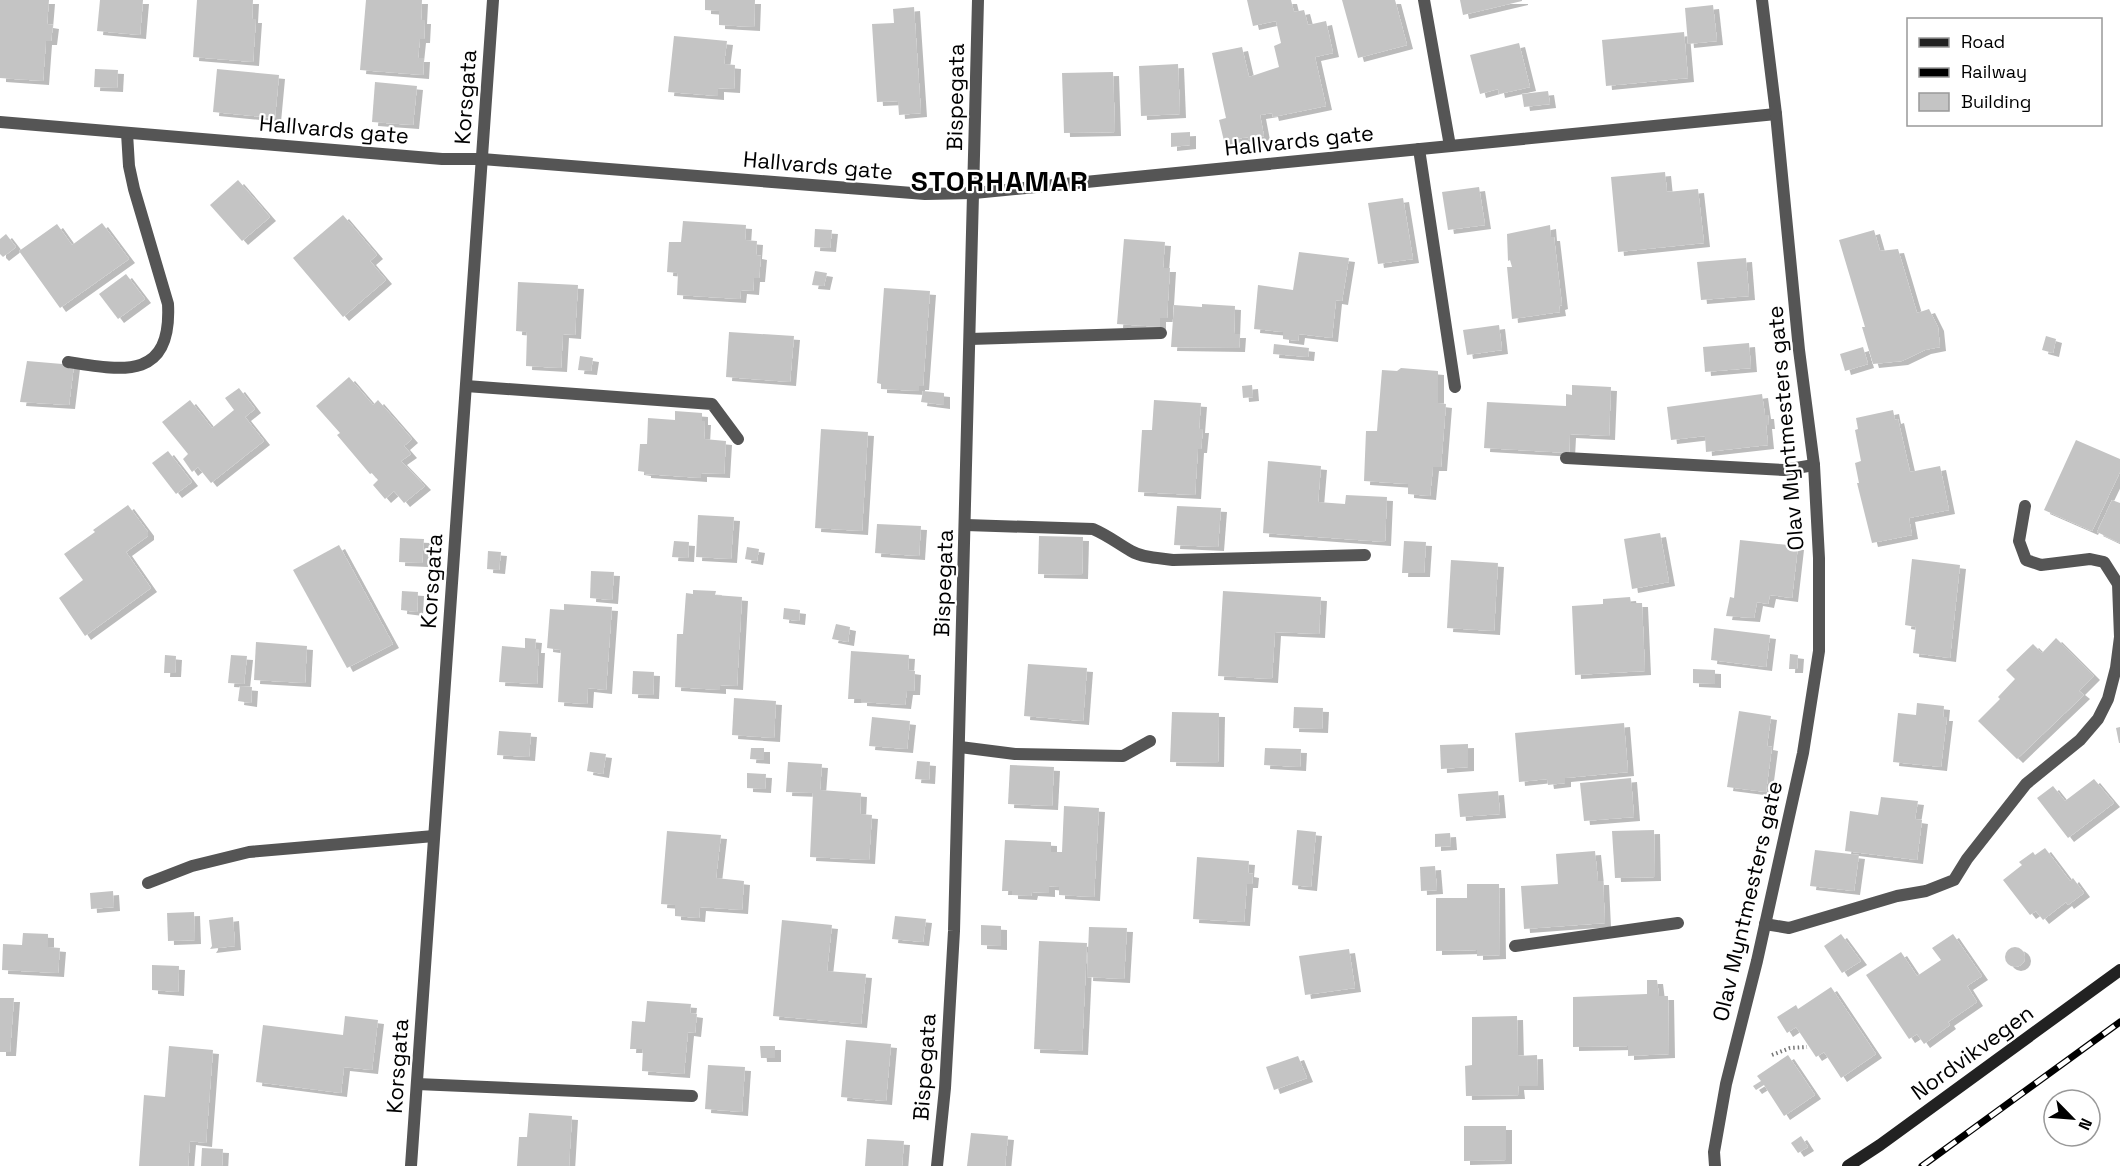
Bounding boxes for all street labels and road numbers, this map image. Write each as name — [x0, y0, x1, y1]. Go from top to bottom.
street label: Bispegata — [940, 43, 970, 151]
street label: Korsgata — [448, 48, 482, 145]
street label: Hallvards gate — [258, 109, 410, 149]
street label: Hallvards gate — [1223, 118, 1375, 162]
street label: Hallvards gate — [742, 145, 894, 185]
street label: Olav Myntmesters gate — [1760, 304, 1810, 552]
street label: Bispegata — [927, 528, 959, 637]
street label: Korsgata — [414, 532, 448, 629]
street label: Olav Myntmesters gate — [1706, 778, 1788, 1024]
street label: Nordvikvegen — [1905, 998, 2039, 1106]
street label: Bispegata — [906, 1012, 942, 1122]
street label: Korsgata — [380, 1017, 414, 1114]

